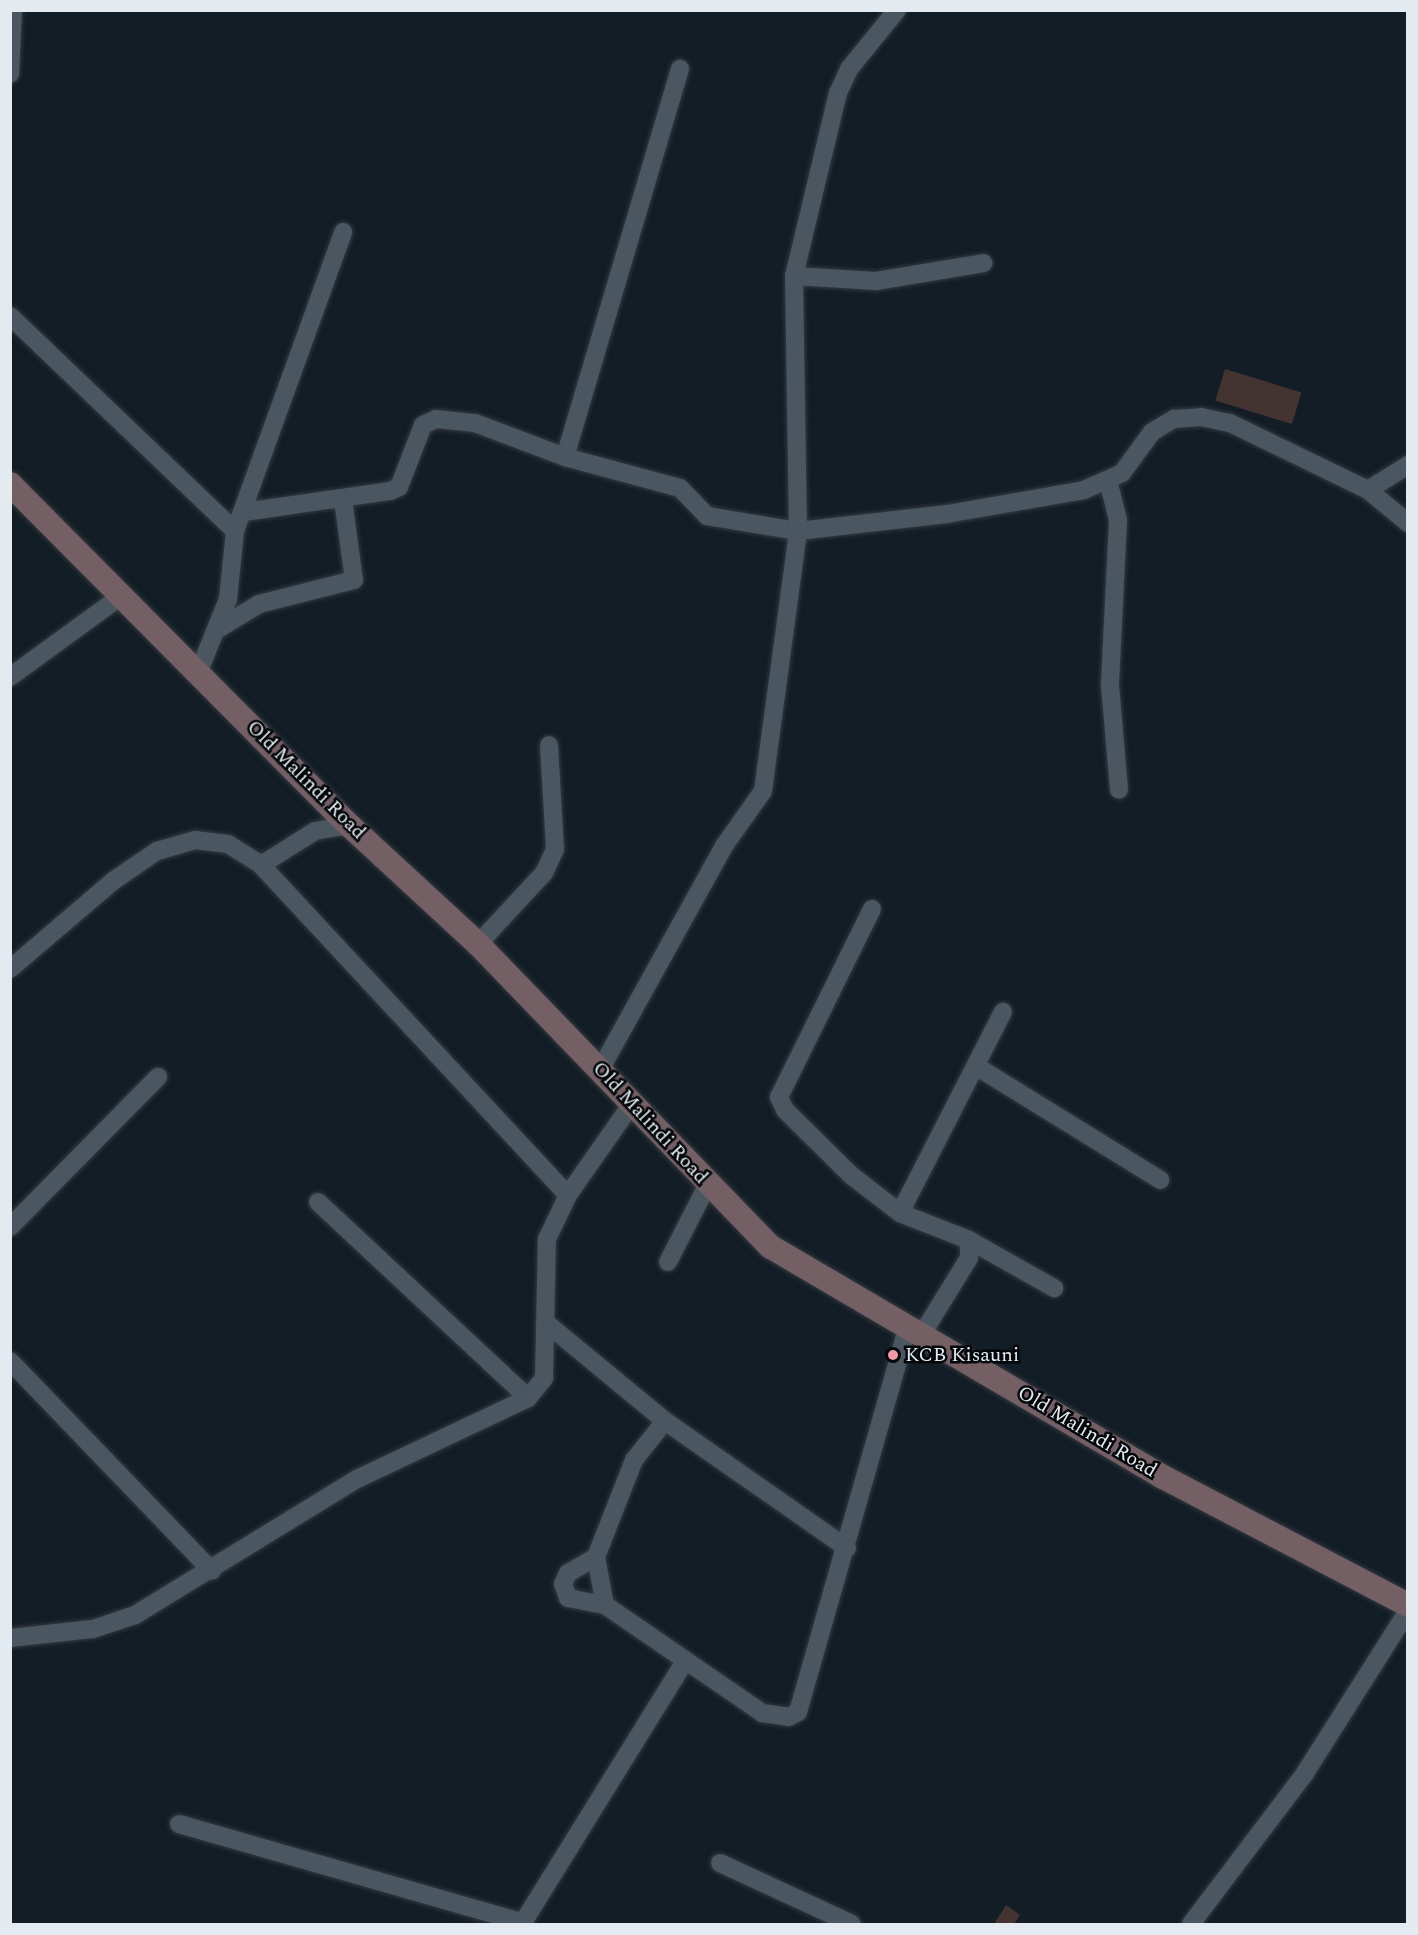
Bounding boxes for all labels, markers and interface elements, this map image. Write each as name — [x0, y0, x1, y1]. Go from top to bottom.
street label: Old Malindi Road — [242, 716, 370, 844]
street label: Old Malindi Road — [587, 1057, 713, 1189]
place label: KCB Kisauni — [905, 1343, 1019, 1367]
marker: KCB Kisauni — [886, 1348, 900, 1362]
street label: Old Malindi Road — [1013, 1381, 1161, 1483]

